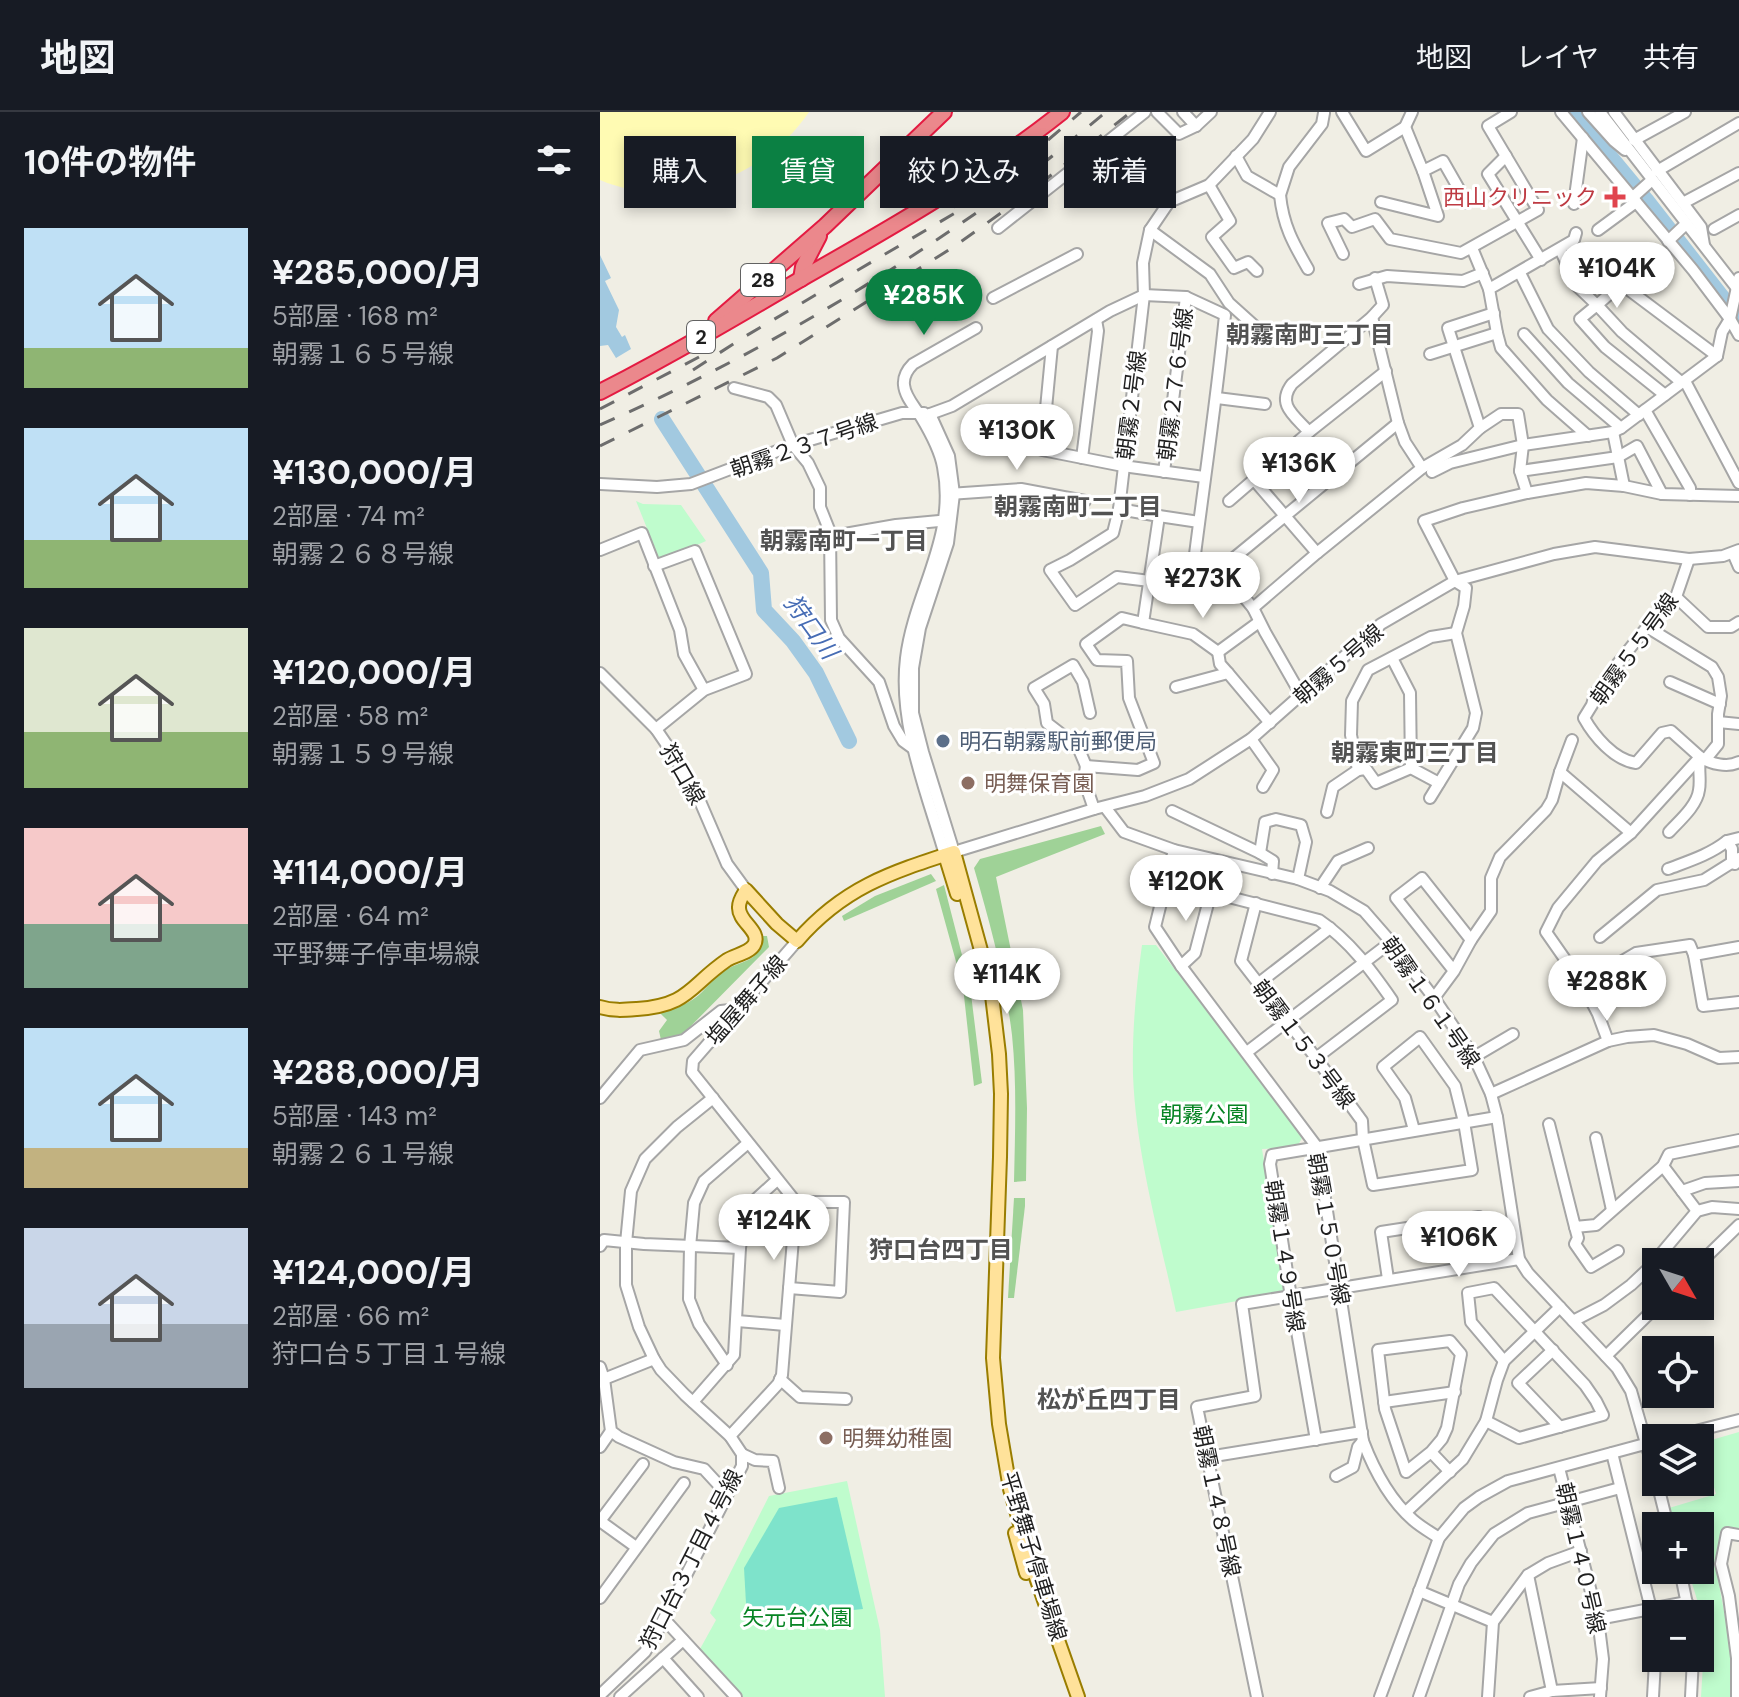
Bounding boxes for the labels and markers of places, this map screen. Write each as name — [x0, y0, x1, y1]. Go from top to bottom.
place label: 西山クリニック — [1443, 183, 1597, 212]
marker: 西山クリニック — [1604, 186, 1626, 208]
pin: ¥104K — [1561, 242, 1673, 310]
pin: ¥285K — [868, 269, 980, 337]
pin: ¥130K — [961, 404, 1073, 472]
pin: ¥136K — [1243, 437, 1355, 505]
pin: ¥273K — [1147, 552, 1259, 620]
place label: 明石朝霧駅前郵便局 — [959, 727, 1157, 756]
marker: 明石朝霧駅前郵便局 — [934, 732, 952, 750]
place label: 明舞保育園 — [984, 769, 1094, 798]
marker: 明舞保育園 — [959, 774, 977, 792]
pin: ¥120K — [1130, 855, 1242, 923]
pin: ¥114K — [951, 948, 1063, 1016]
pin: ¥288K — [1551, 955, 1663, 1023]
pin: ¥124K — [718, 1194, 830, 1262]
pin: ¥106K — [1403, 1211, 1515, 1279]
place label: 明舞幼稚園 — [842, 1424, 952, 1453]
marker: 明舞幼稚園 — [817, 1429, 835, 1447]

